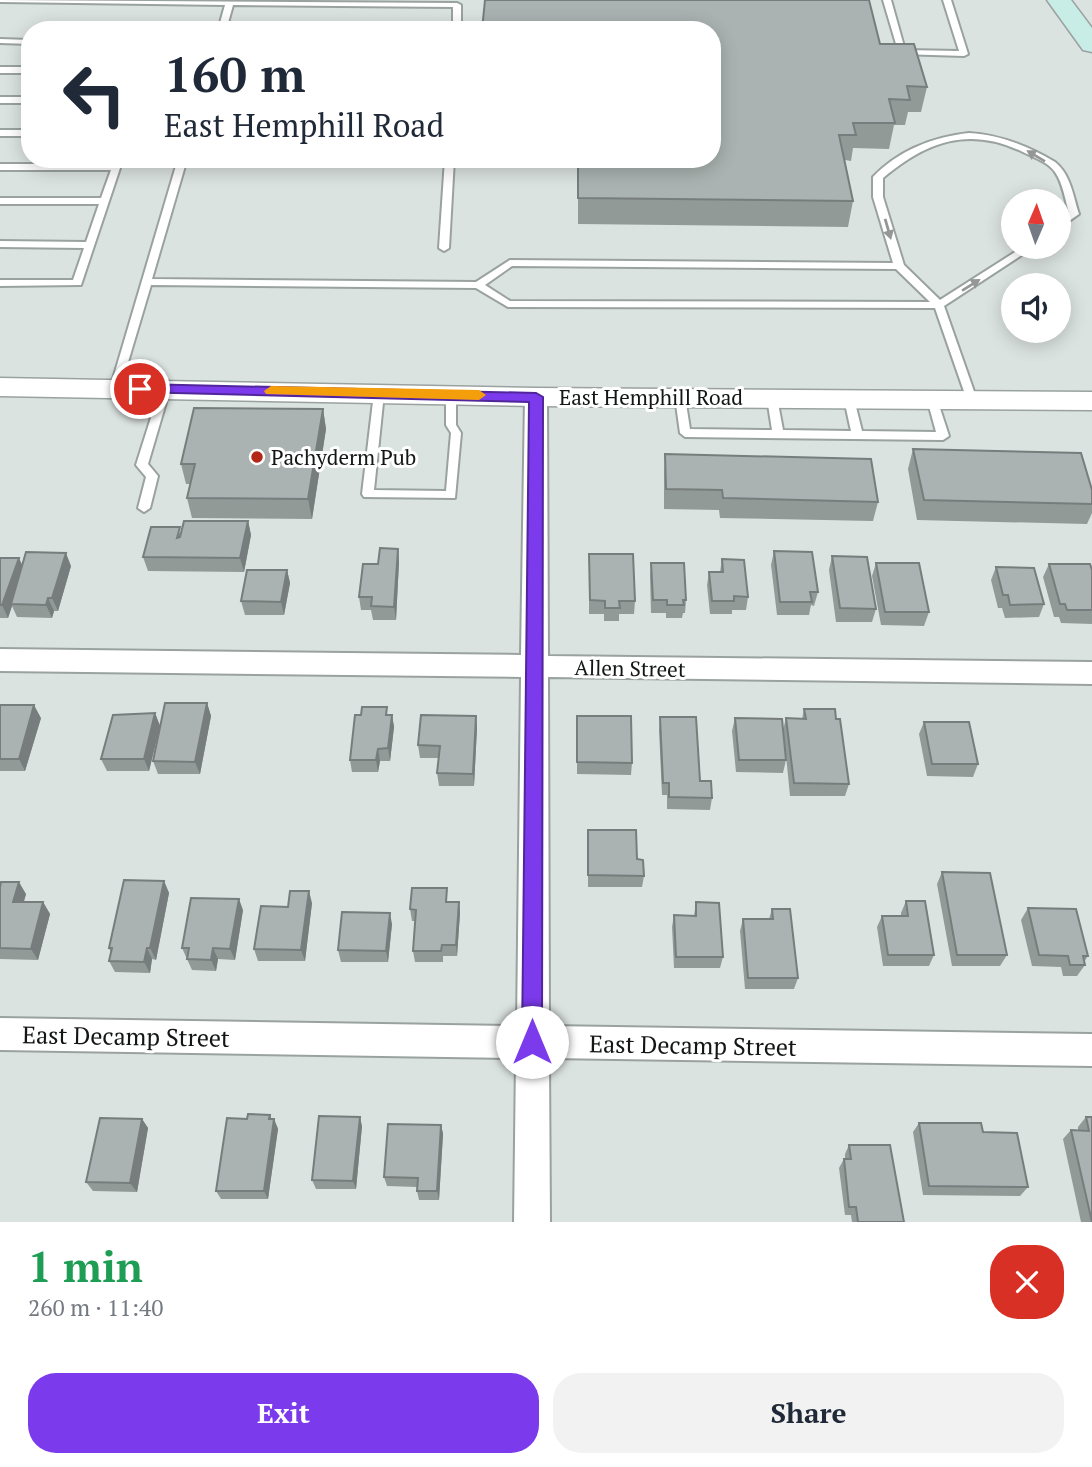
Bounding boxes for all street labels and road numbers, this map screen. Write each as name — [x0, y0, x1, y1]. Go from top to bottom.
street label: East Hemphill Road — [559, 383, 743, 411]
street label: Allen Street — [574, 653, 686, 683]
street label: East Decamp Street — [22, 1018, 230, 1054]
street label: East Decamp Street — [589, 1027, 797, 1063]

